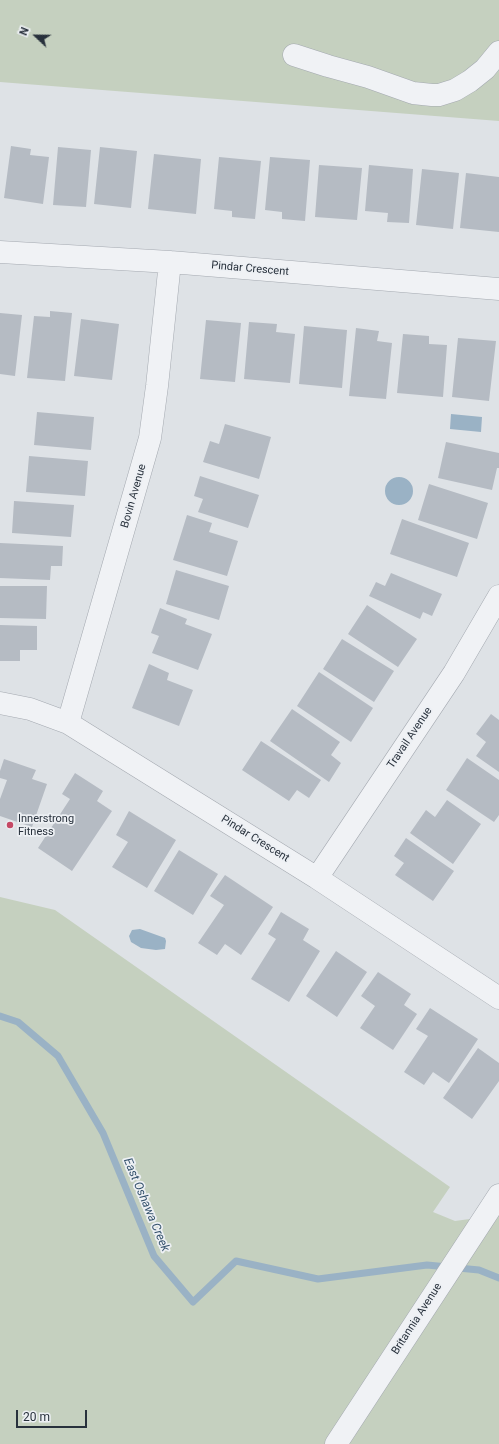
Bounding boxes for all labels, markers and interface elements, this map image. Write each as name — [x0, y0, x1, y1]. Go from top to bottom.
north arrow — [16, 16, 56, 56]
text: N — [17, 25, 32, 37]
street label: Pindar Crescent — [211, 259, 289, 279]
street label: Bovin Avenue — [119, 463, 149, 529]
street label: Travail Avenue — [385, 705, 435, 771]
place label: Innerstrong Fitness — [18, 812, 74, 838]
street label: Pindar Crescent — [218, 813, 292, 865]
marker: Innerstrong Fitness — [5, 820, 15, 830]
water label: East Oshawa Creek — [120, 1156, 172, 1254]
street label: Britannia Avenue — [389, 1281, 445, 1357]
scale bar — [18, 1402, 89, 1428]
text: 20 m — [23, 1410, 50, 1424]

